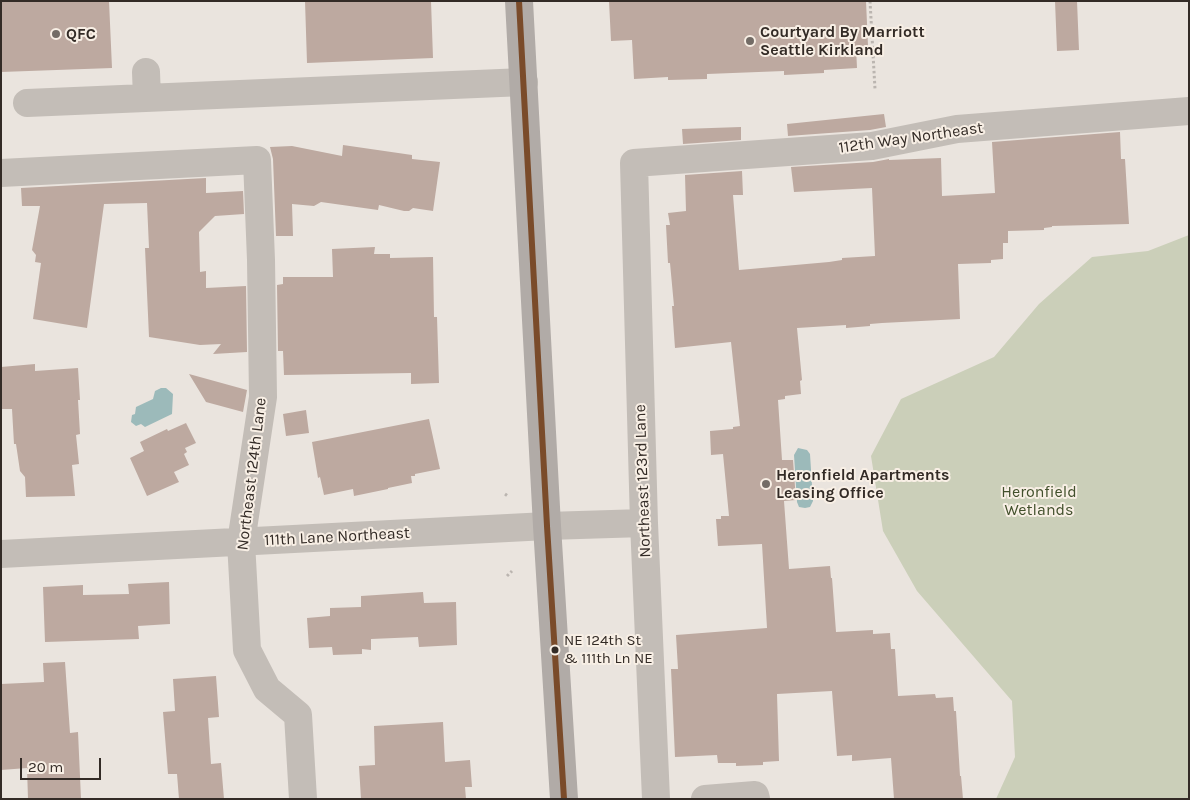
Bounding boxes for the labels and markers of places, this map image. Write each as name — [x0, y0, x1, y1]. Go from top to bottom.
place label: Courtyard By Marriott Seattle Kirkland — [760, 22, 925, 60]
place label: QFC — [66, 24, 96, 44]
marker: QFC — [50, 28, 62, 40]
marker: Courtyard By Marriott Seattle Kirkland — [744, 35, 756, 47]
place label: Heronfield Apartments Leasing Office — [776, 465, 950, 503]
marker: Heronfield Apartments Leasing Office — [760, 478, 772, 490]
place label: NE 124th St & 111th Ln NE — [564, 632, 653, 667]
marker: NE 124th St & 111th Ln NE — [550, 645, 560, 655]

